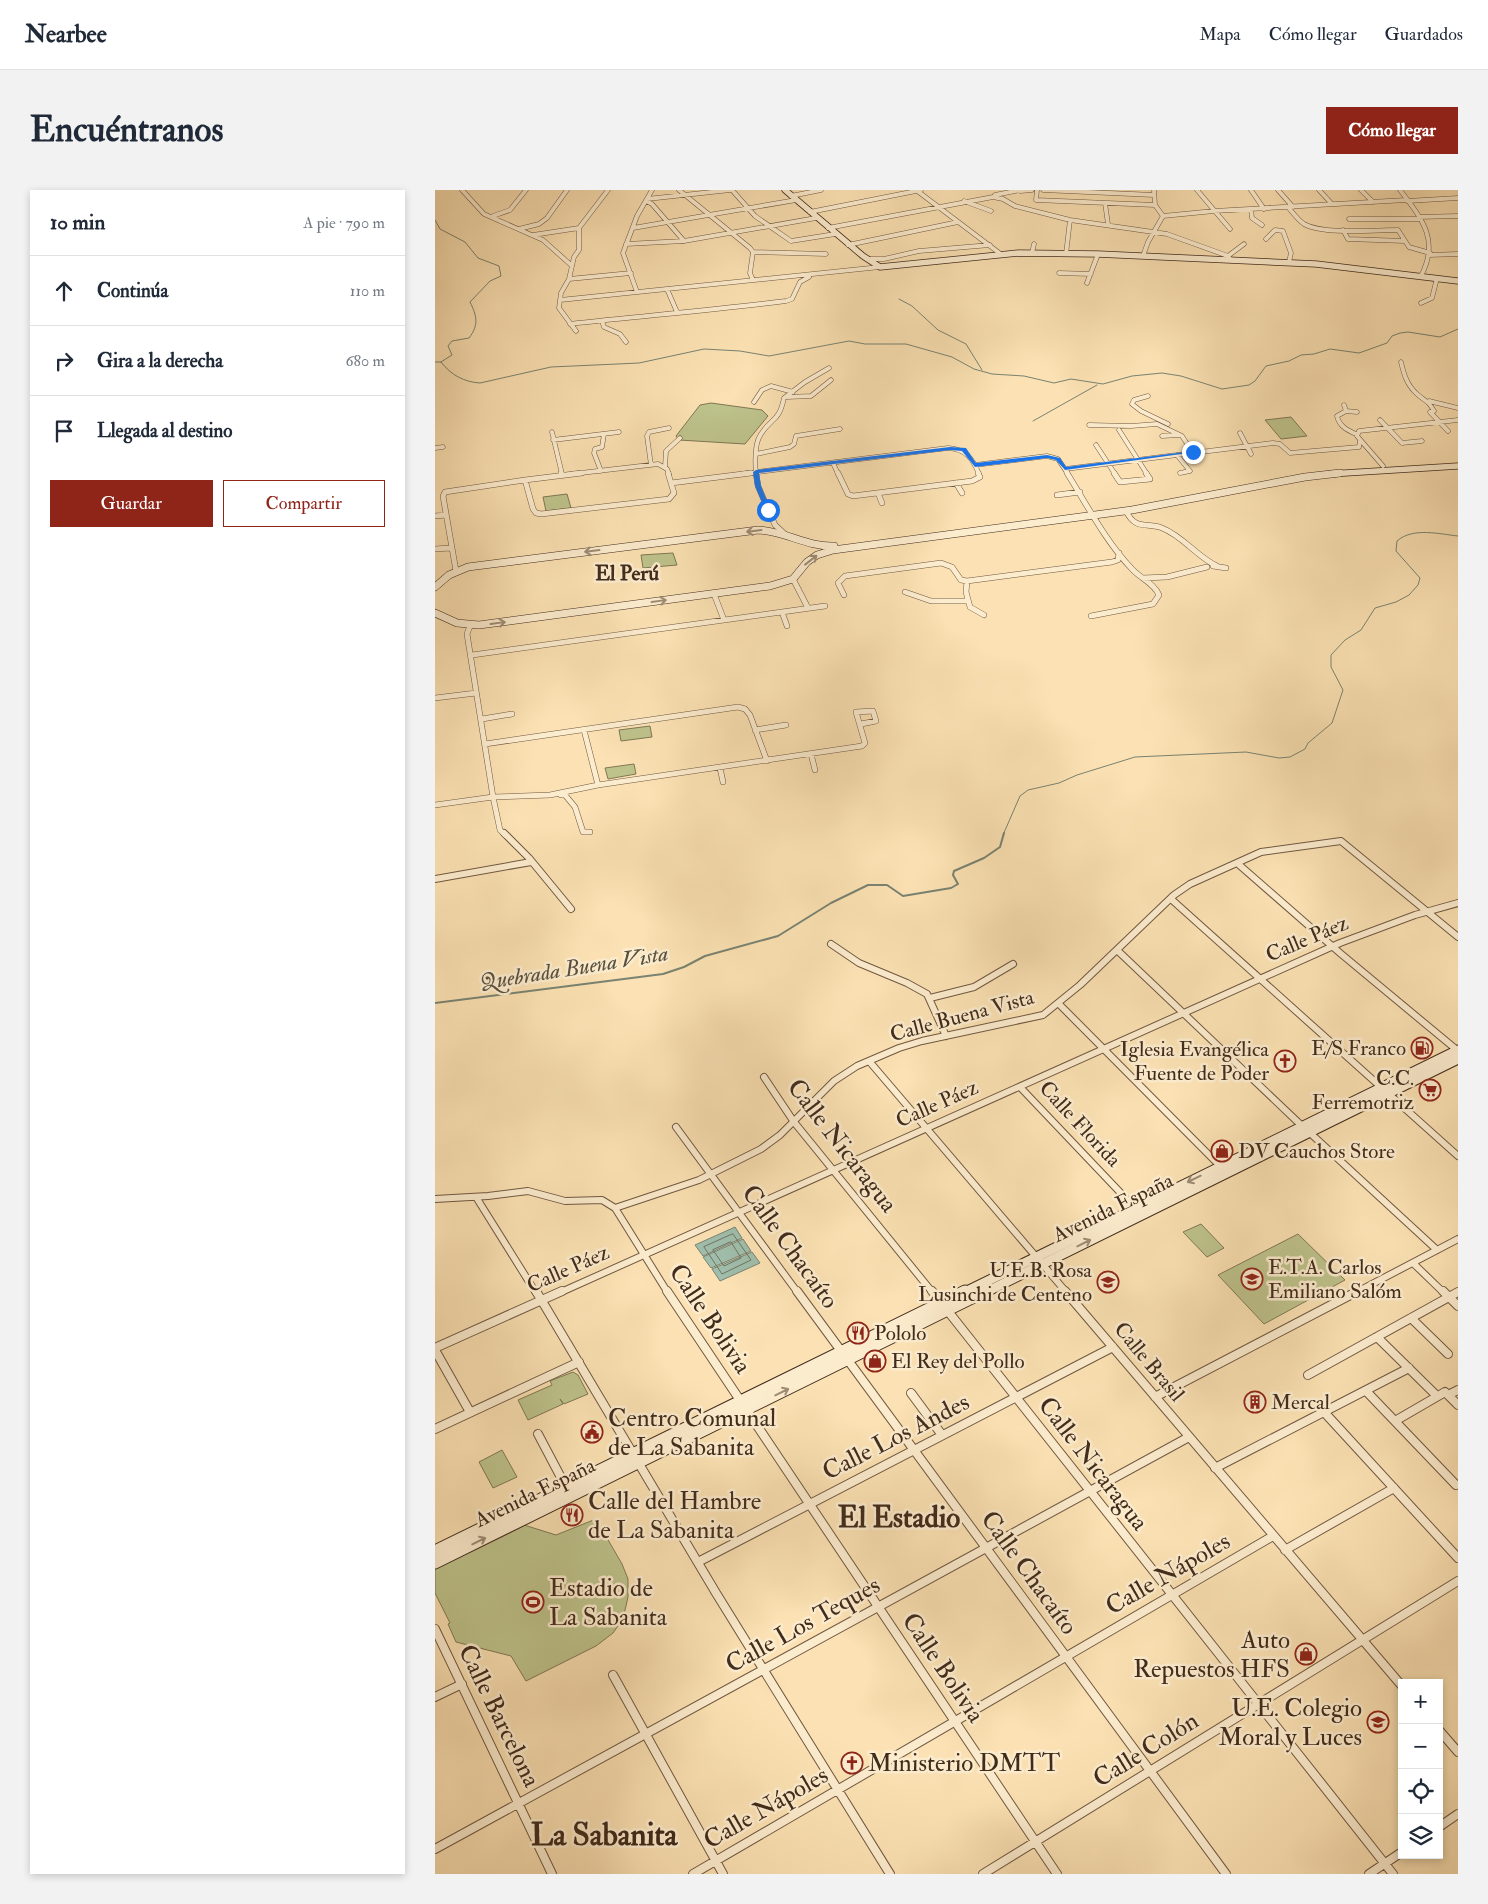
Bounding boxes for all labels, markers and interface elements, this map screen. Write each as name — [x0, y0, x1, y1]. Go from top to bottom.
text: Nearbee — [25, 19, 107, 50]
text: Mapa — [1200, 23, 1241, 46]
text: Cómo llegar — [1269, 23, 1357, 46]
text: Guardados — [1385, 23, 1463, 46]
button: Cómo llegar — [1326, 107, 1458, 154]
text: Encuéntranos — [30, 108, 223, 152]
text: 10 min — [50, 209, 105, 236]
text: A pie · 790 m — [303, 213, 385, 233]
icon: ahead — [50, 277, 78, 305]
text: Continúa — [97, 279, 168, 303]
text: 110 m — [350, 281, 385, 301]
icon: right — [50, 347, 78, 375]
text: Gira a la derecha — [97, 349, 223, 373]
text: 680 m — [345, 351, 385, 371]
icon: arrive — [50, 417, 78, 445]
text: Llegada al destino — [97, 419, 232, 443]
route end — [1182, 441, 1205, 464]
button: Guardar — [50, 480, 213, 527]
button: Compartir — [223, 480, 385, 527]
route start — [757, 499, 780, 522]
one-way arrow — [746, 526, 762, 536]
one-way arrow — [585, 546, 601, 556]
one-way arrow — [805, 555, 818, 566]
district label: El Perú — [595, 560, 659, 587]
one-way arrow — [651, 596, 667, 606]
one-way arrow — [490, 618, 506, 628]
street label: Calle Páez — [1262, 910, 1352, 968]
water label: Quebrada Buena Vista — [478, 939, 670, 997]
street label: Calle Buena Vista — [887, 984, 1037, 1048]
place label: E/S Franco — [1311, 1035, 1406, 1062]
place label: Iglesia Evangélica Fuente de Poder — [1120, 1036, 1269, 1087]
fuel station icon: E/S Franco — [1410, 1036, 1434, 1060]
church icon: Iglesia Evangélica Fuente de Poder — [1273, 1049, 1297, 1073]
place label: C.C. Ferremotriz — [1311, 1065, 1414, 1116]
street label: Calle Nicaragua — [780, 1073, 904, 1220]
street label: Calle Páez — [892, 1074, 982, 1134]
street label: Calle Florida — [1033, 1075, 1127, 1173]
supermarket icon: C.C. Ferremotriz — [1418, 1078, 1442, 1102]
place label: DV Cauchos Store — [1238, 1138, 1395, 1165]
shop icon: DV Cauchos Store — [1210, 1139, 1234, 1163]
street label: Avenida España — [1047, 1167, 1178, 1249]
one-way arrow — [1187, 1174, 1202, 1184]
street label: Calle Chacaíto — [735, 1179, 845, 1315]
one-way arrow — [1076, 1238, 1091, 1247]
street label: Calle Páez — [523, 1239, 613, 1299]
place label: E.T.A. Carlos Emiliano Salóm — [1268, 1254, 1402, 1305]
place label: U.E.B. Rosa Lusinchi de Centeno — [918, 1257, 1092, 1308]
street label: Calle Bolivia — [662, 1258, 758, 1380]
school or university icon: E.T.A. Carlos Emiliano Salóm — [1240, 1267, 1264, 1291]
school or university icon: U.E.B. Rosa Lusinchi de Centeno — [1096, 1270, 1120, 1294]
street label: Calle Brasil — [1108, 1317, 1191, 1408]
place label: Pololo — [874, 1320, 926, 1347]
restaurant icon: Pololo — [846, 1321, 870, 1345]
place label: El Rey del Pollo — [891, 1348, 1025, 1375]
shop icon: El Rey del Pollo — [863, 1349, 887, 1373]
one-way arrow — [774, 1387, 789, 1397]
street label: Calle Los Andes — [817, 1387, 975, 1487]
place label: Mercal — [1271, 1389, 1331, 1416]
building icon: Mercal — [1243, 1390, 1267, 1414]
street label: Calle Nicaragua — [1031, 1391, 1155, 1538]
place label: Centro Comunal de La Sabanita — [608, 1403, 777, 1463]
public building icon: Centro Comunal de La Sabanita — [580, 1420, 604, 1444]
street label: Avenida España — [469, 1452, 600, 1534]
place label: Calle del Hambre de La Sabanita — [588, 1486, 761, 1546]
district label: El Estadio — [838, 1500, 960, 1536]
restaurant icon: Calle del Hambre de La Sabanita — [560, 1503, 584, 1527]
street label: Calle Chacaíto — [974, 1505, 1084, 1641]
street label: Calle Nápoles — [1100, 1526, 1236, 1622]
one-way arrow — [471, 1536, 486, 1546]
street label: Calle Los Teques — [720, 1570, 886, 1680]
place label: Estadio de La Sabanita — [549, 1573, 668, 1633]
sports icon: Estadio de La Sabanita — [521, 1590, 545, 1614]
street label: Calle Bolivia — [895, 1607, 991, 1729]
place label: Auto Repuestos HFS — [1133, 1625, 1290, 1685]
street label: Calle Barcelona — [451, 1640, 547, 1793]
shop icon: Auto Repuestos HFS — [1294, 1642, 1318, 1666]
map controls — [1398, 1679, 1443, 1859]
button: + — [1398, 1679, 1443, 1724]
place label: U.E. Colegio Moral y Luces — [1219, 1693, 1362, 1753]
street label: Calle Colón — [1088, 1705, 1204, 1795]
school or university icon: U.E. Colegio Moral y Luces — [1366, 1710, 1390, 1734]
button: − — [1398, 1724, 1443, 1769]
place label: Ministerio DMTT — [868, 1748, 1061, 1779]
church icon: Ministerio DMTT — [840, 1751, 864, 1775]
street label: Calle Nápoles — [698, 1760, 834, 1856]
button: locate — [1398, 1769, 1443, 1814]
button: layers — [1398, 1814, 1443, 1859]
district label: La Sabanita — [531, 1816, 679, 1855]

